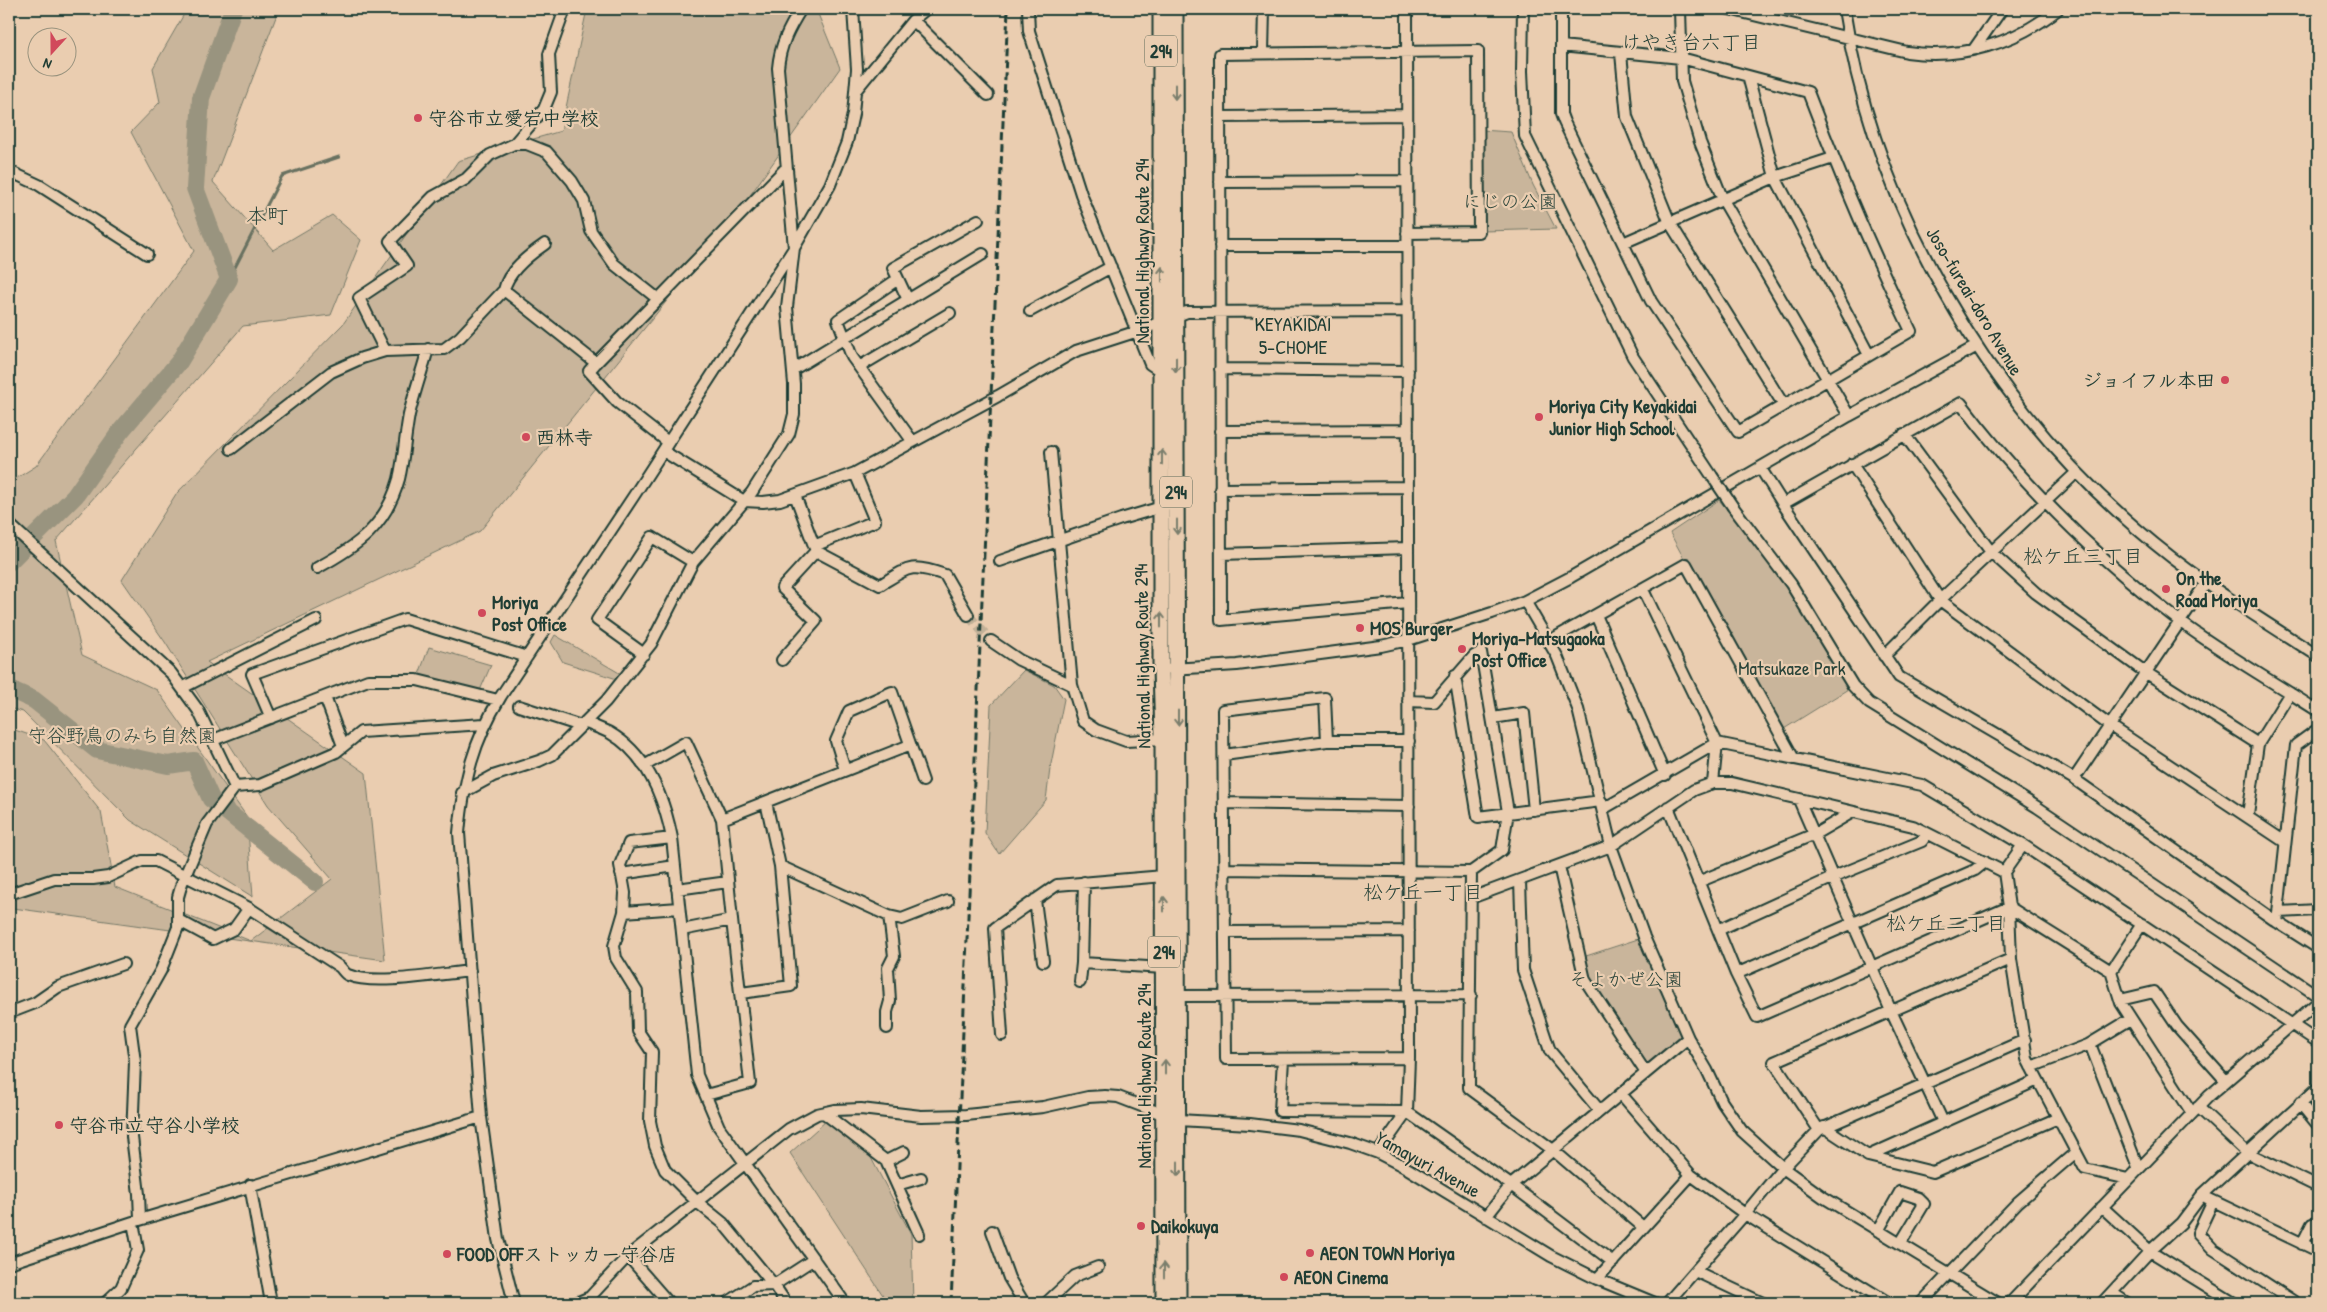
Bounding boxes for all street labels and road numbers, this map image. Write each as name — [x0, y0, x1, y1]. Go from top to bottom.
road number: 294 — [1145, 36, 1177, 66]
street label: National Highway Route 294 — [1129, 158, 1155, 344]
street label: Joso-fureai-doro Avenue — [1920, 222, 2030, 380]
road number: 294 — [1160, 477, 1192, 508]
street label: National Highway Route 294 — [1127, 563, 1157, 749]
road number: 294 — [1148, 936, 1180, 968]
street label: National Highway Route 294 — [1131, 983, 1157, 1169]
street label: Yamayuri Avenue — [1371, 1125, 1485, 1204]

